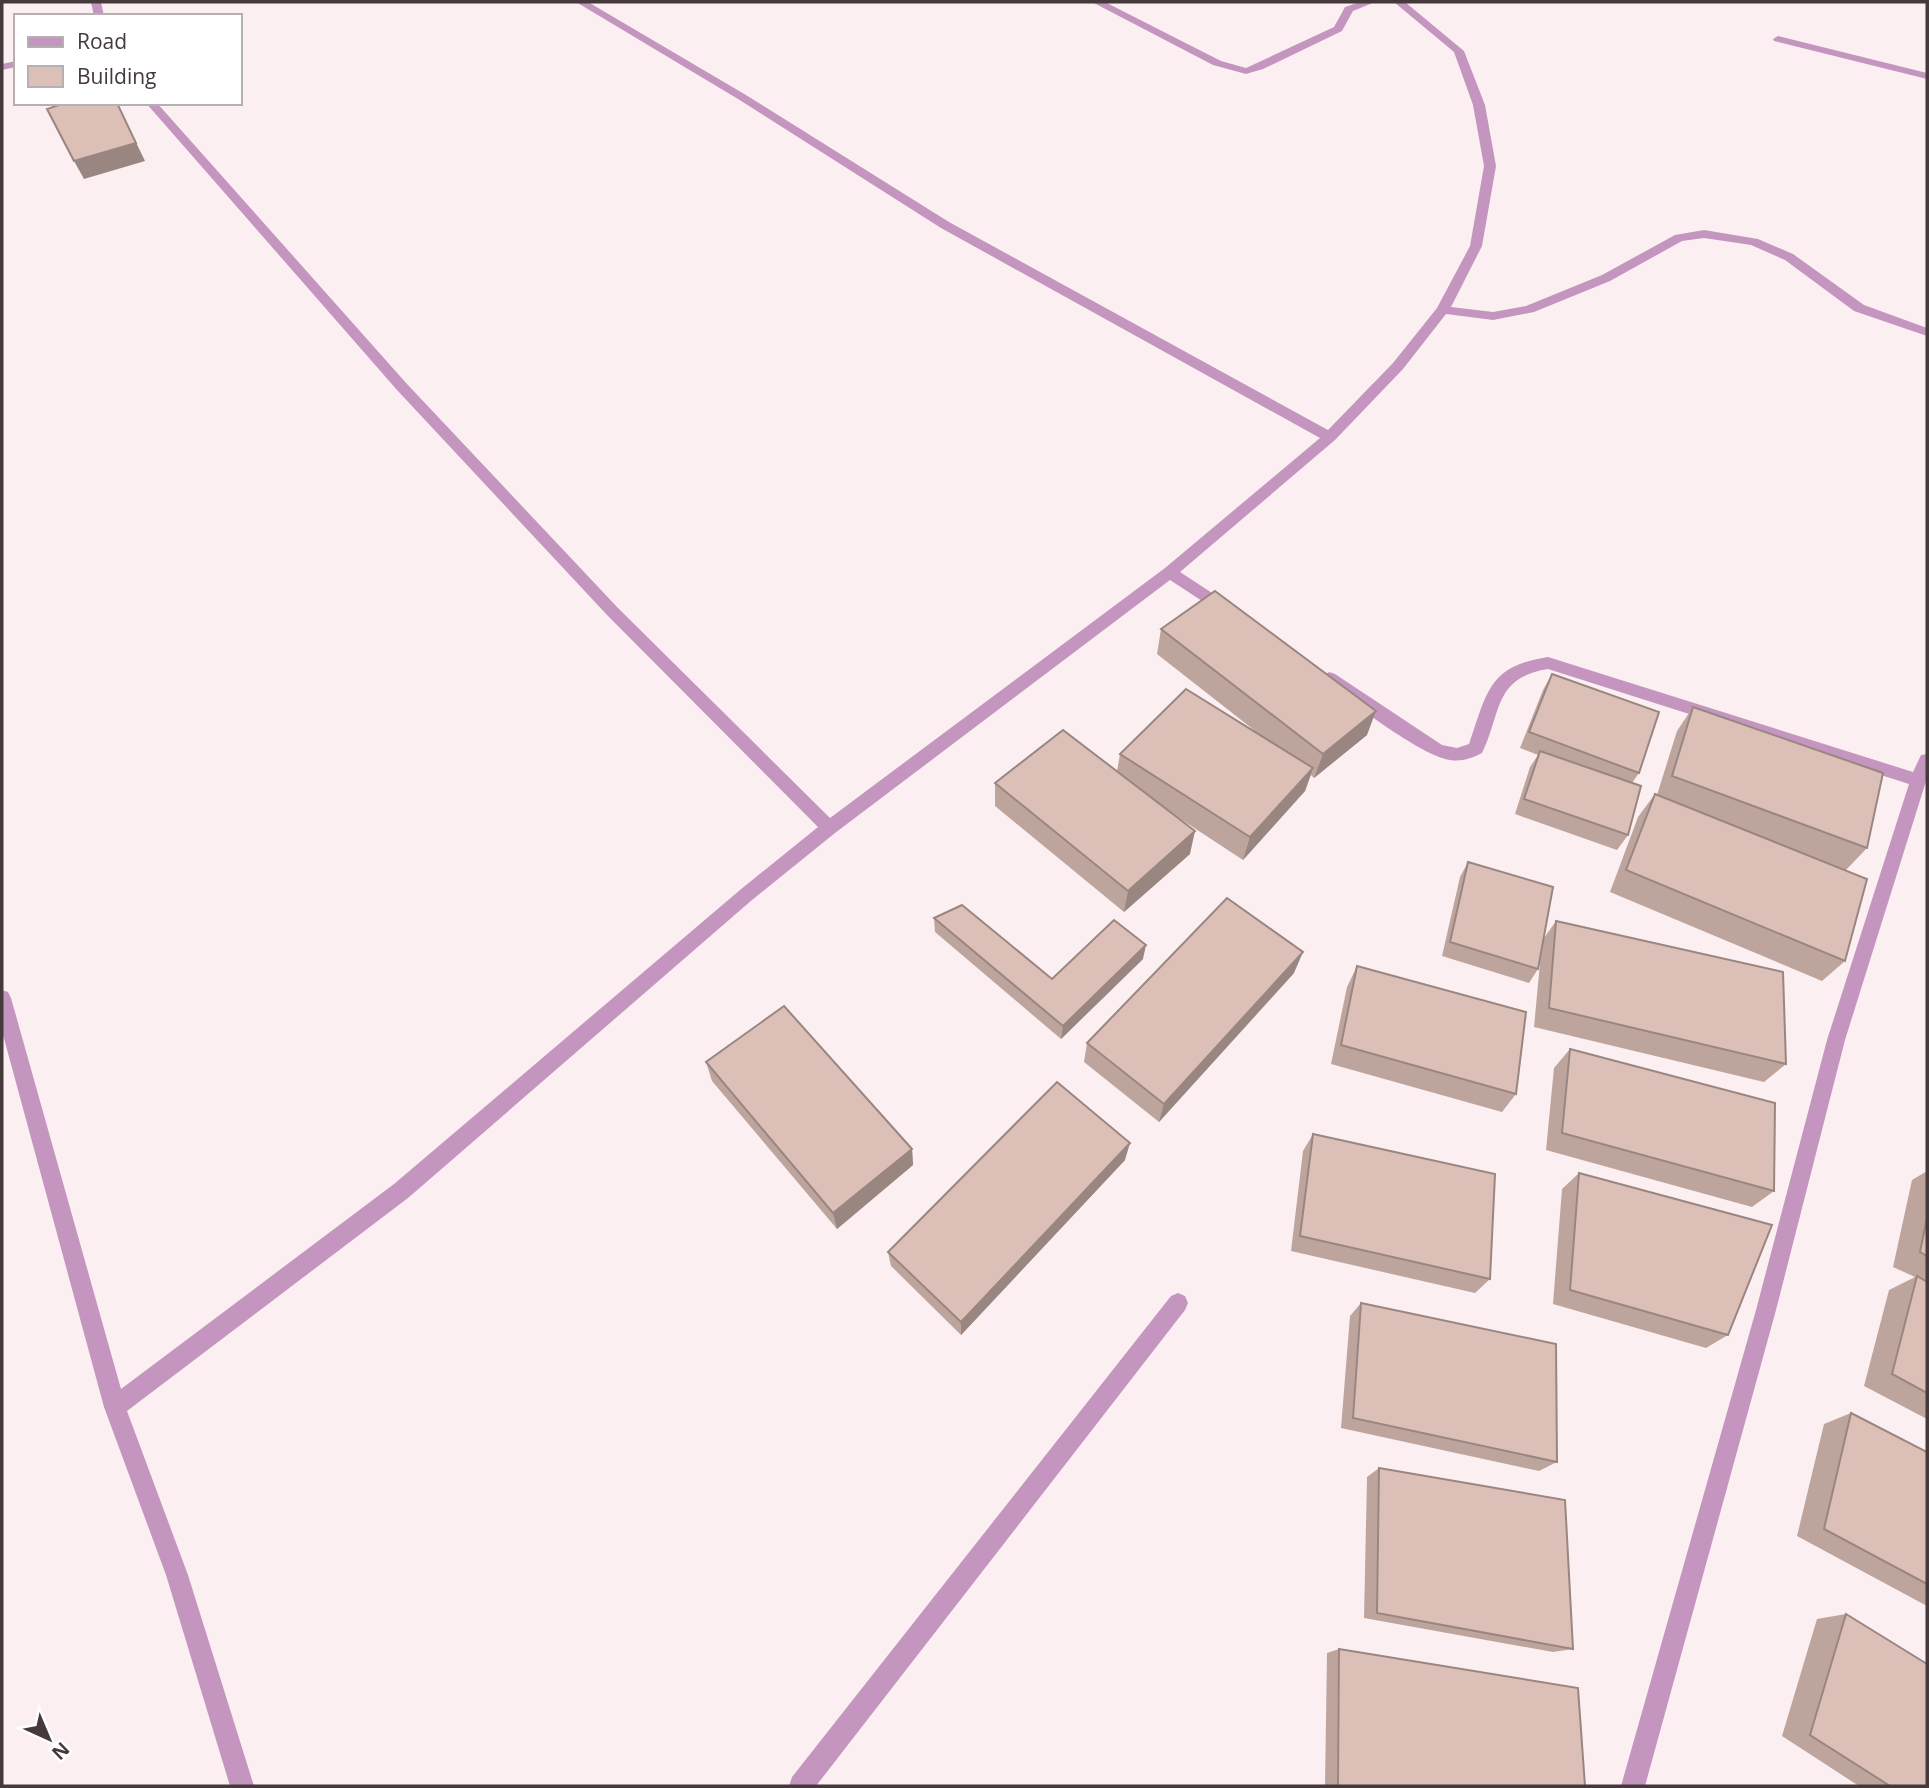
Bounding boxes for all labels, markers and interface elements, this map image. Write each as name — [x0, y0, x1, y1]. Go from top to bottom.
legend — [14, 14, 242, 105]
text: Road — [77, 27, 127, 55]
text: Building — [77, 62, 156, 90]
north arrow — [14, 1704, 84, 1774]
text: N — [46, 1737, 75, 1766]

